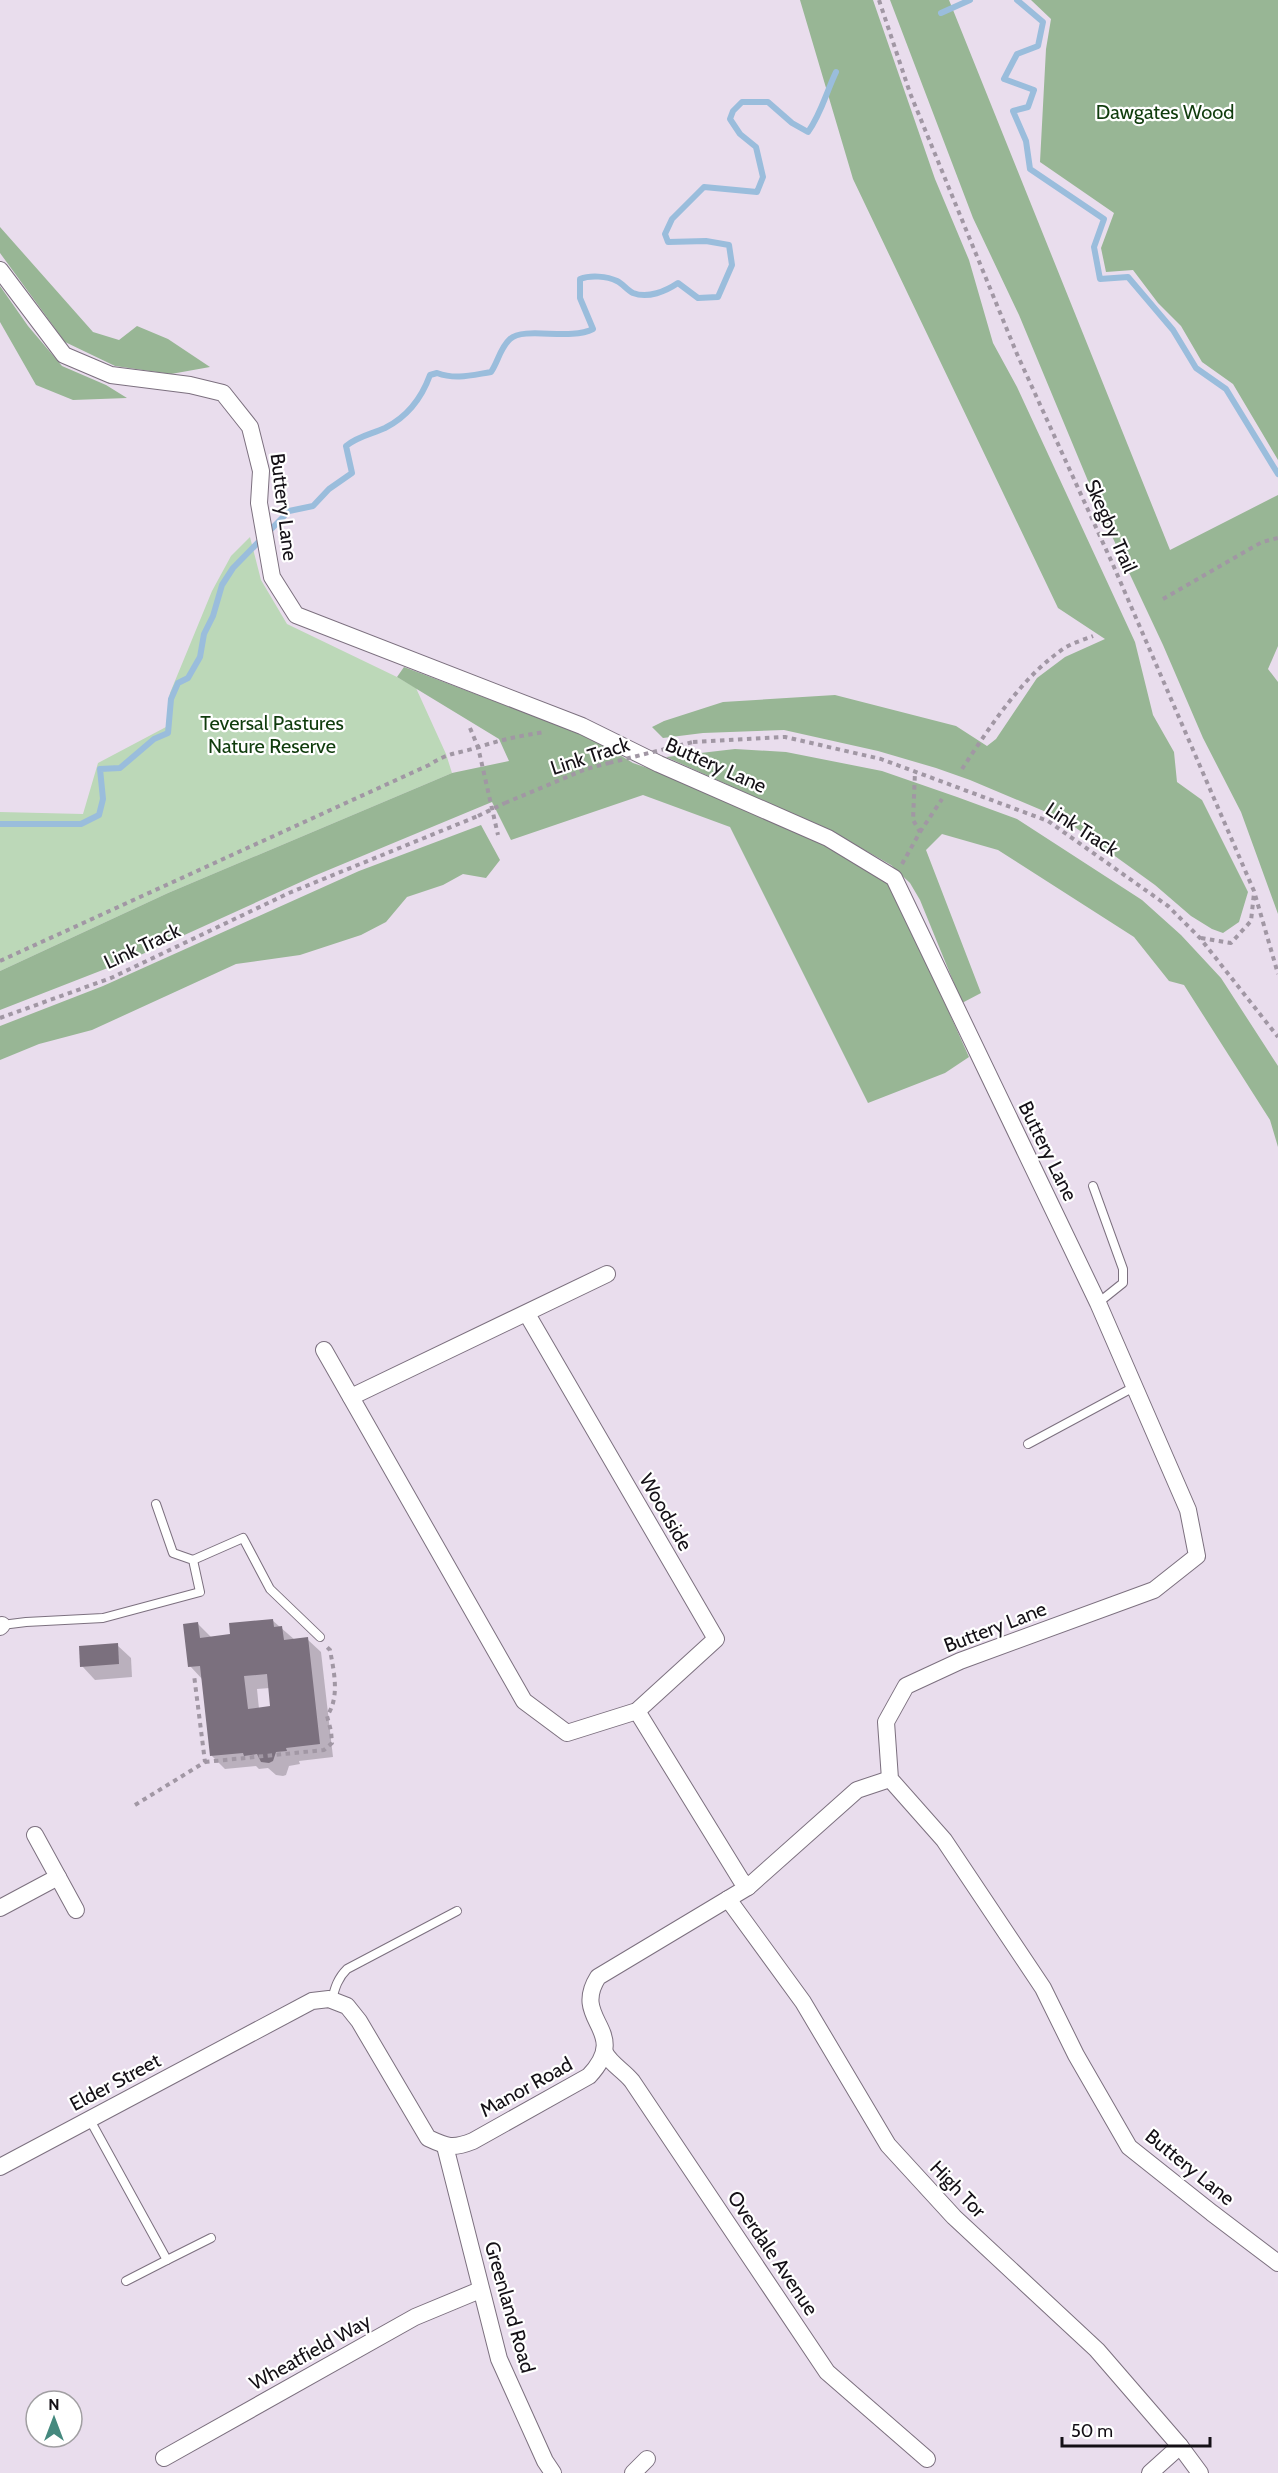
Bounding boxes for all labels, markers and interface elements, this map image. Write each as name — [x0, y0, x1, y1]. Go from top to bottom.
park label: Dawgates Wood — [1096, 100, 1234, 124]
street label: Buttery Lane — [266, 452, 302, 562]
street label: Skegby Trail — [1080, 476, 1142, 577]
park label: Teversal Pastures Nature Reserve — [200, 711, 344, 758]
street label: Link Track — [547, 732, 633, 780]
street label: Buttery Lane — [662, 732, 770, 798]
street label: Link Track — [1041, 797, 1123, 861]
street label: Link Track — [100, 918, 184, 974]
street label: Buttery Lane — [1014, 1097, 1082, 1205]
street label: Woodside — [634, 1469, 698, 1555]
street label: Buttery Lane — [940, 1596, 1050, 1658]
street label: Elder Street — [66, 2048, 165, 2116]
street label: Manor Road — [476, 2052, 576, 2122]
street label: Buttery Lane — [1141, 2124, 1239, 2210]
street label: High Tor — [925, 2156, 991, 2223]
street label: Overdale Avenue — [723, 2186, 823, 2320]
street label: Greenland Road — [480, 2239, 540, 2375]
street label: Wheatfield Way — [245, 2309, 375, 2395]
north arrow — [24, 2389, 84, 2449]
text: N — [48, 2395, 60, 2414]
scale bar — [1062, 2410, 1210, 2448]
text: 50 m — [1071, 2420, 1113, 2442]

